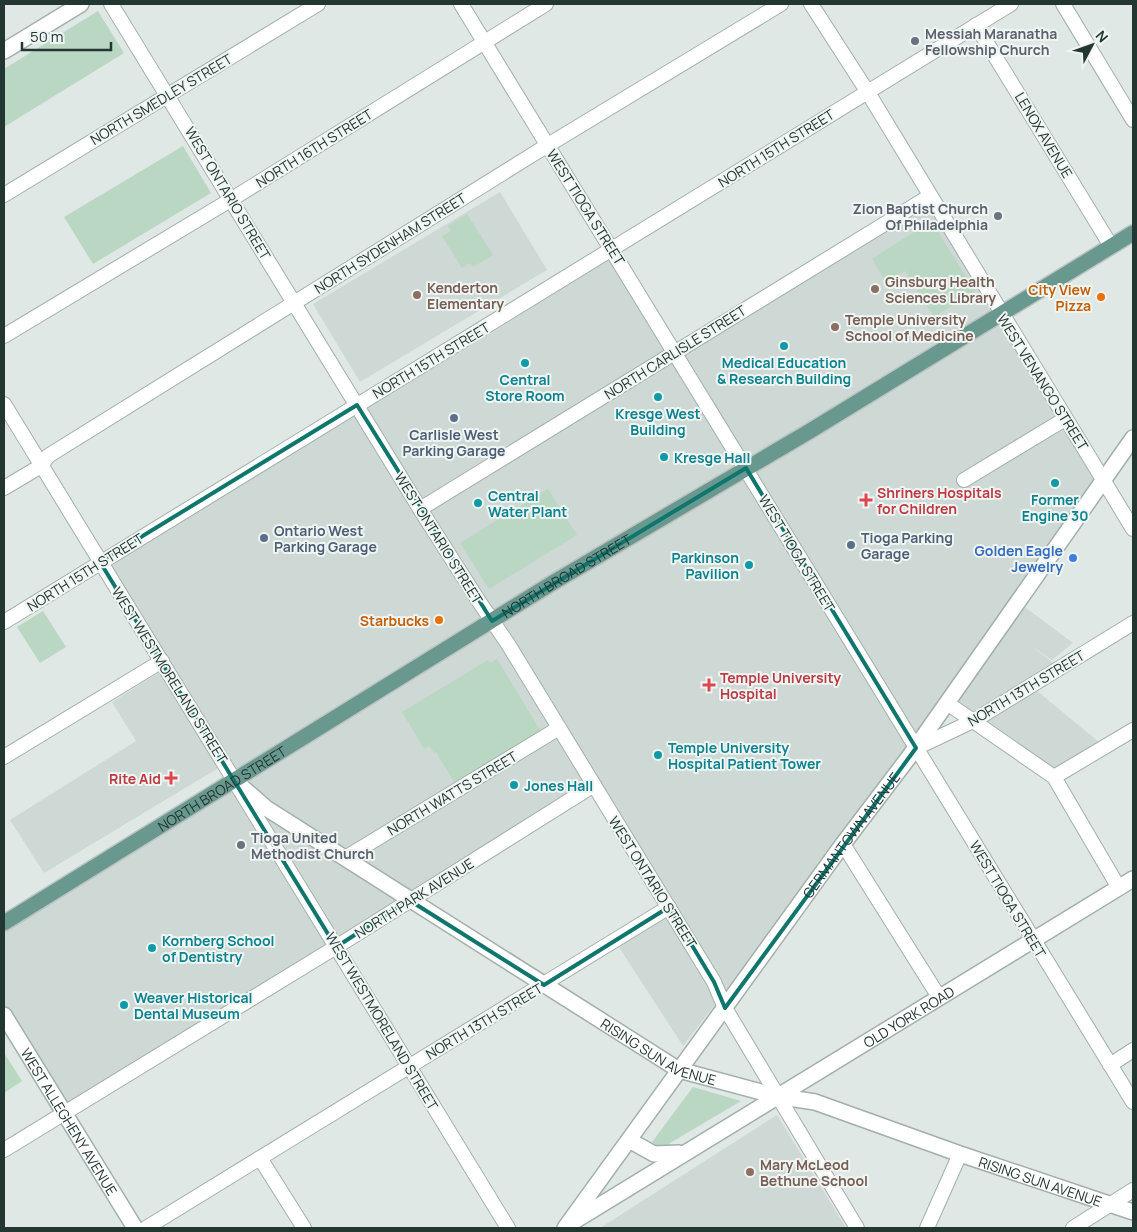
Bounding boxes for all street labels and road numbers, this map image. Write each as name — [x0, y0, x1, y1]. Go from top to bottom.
street label: NORTH SMEDLEY STREET — [87, 49, 236, 149]
street label: LENOX AVENUE — [1011, 88, 1077, 182]
street label: NORTH 16TH STREET — [252, 104, 377, 192]
street label: NORTH 15TH STREET — [714, 104, 838, 191]
street label: WEST ONTARIO STREET — [181, 123, 276, 264]
street label: WEST TIOGA STREET — [543, 145, 630, 269]
street label: NORTH SYDENHAM STREET — [311, 188, 470, 298]
street label: NORTH CARLISLE STREET — [601, 300, 750, 403]
street label: WEST VENANGO STREET — [993, 310, 1093, 454]
street label: NORTH 15TH STREET — [369, 317, 494, 403]
street label: WEST ONTARIO STREET — [391, 469, 488, 608]
street label: WEST TIOGA STREET — [755, 491, 840, 616]
street label: NORTH 15TH STREET — [23, 528, 147, 615]
street label: NORTH BROAD STREET — [498, 529, 635, 622]
street label: WEST WESTMORELAND STREET — [108, 583, 233, 767]
street label: NORTH 13TH STREET — [964, 645, 1089, 730]
street label: NORTH BROAD STREET — [154, 741, 290, 835]
street label: NORTH WATTS STREET — [383, 746, 521, 839]
street label: GERMANTOWN AVENUE — [798, 768, 904, 902]
street label: WEST ONTARIO STREET — [605, 813, 702, 952]
street label: WEST TIOGA STREET — [966, 837, 1051, 962]
street label: NORTH PARK AVENUE — [351, 854, 477, 942]
street label: WEST WESTMORELAND STREET — [321, 929, 443, 1114]
street label: NORTH 13TH STREET — [422, 978, 547, 1063]
street label: OLD YORK ROAD — [860, 981, 958, 1051]
street label: RISING SUN AVENUE — [597, 1013, 718, 1089]
street label: WEST ALLEGHENY AVENUE — [17, 1044, 122, 1199]
street label: RISING SUN AVENUE — [976, 1151, 1105, 1210]

